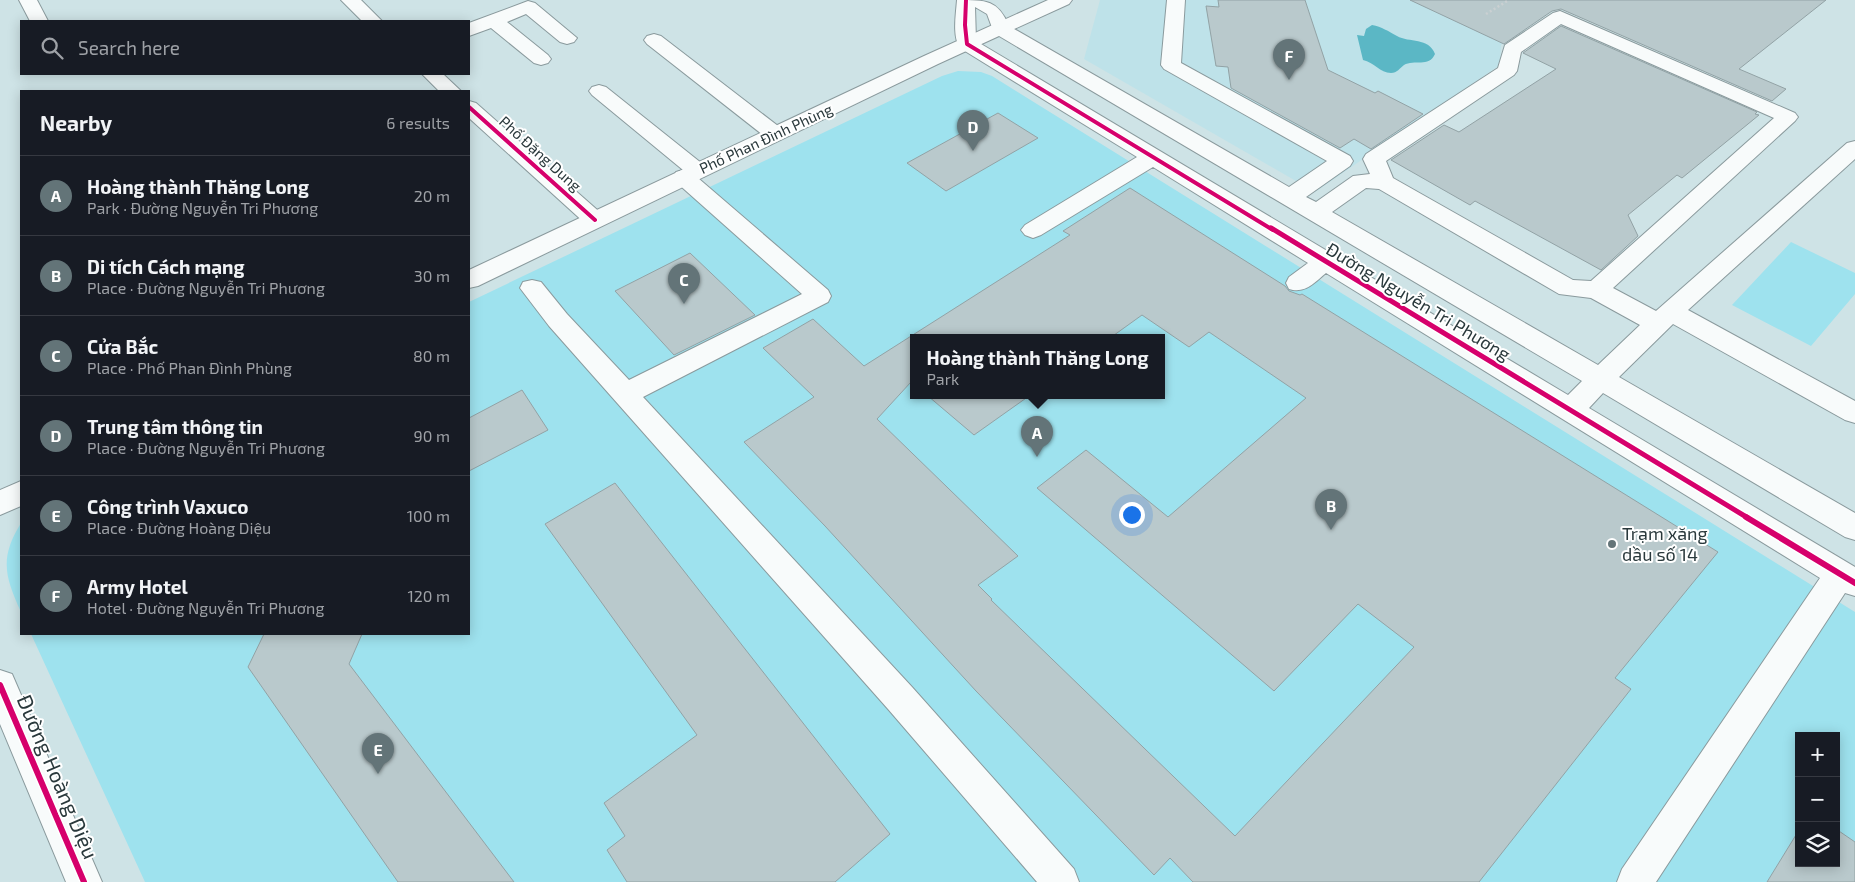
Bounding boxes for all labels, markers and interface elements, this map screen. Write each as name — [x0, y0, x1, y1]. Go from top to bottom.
search box — [20, 20, 470, 75]
icon: search — [38, 34, 66, 62]
text: Search here — [78, 36, 180, 59]
pin: F — [1273, 39, 1305, 80]
street label: Phố Phan Đình Phùng — [696, 99, 836, 177]
text: Nearby — [40, 110, 112, 135]
pin: D — [957, 110, 989, 151]
street label: Phố Đặng Dung — [496, 112, 586, 195]
text: 6 results — [386, 113, 450, 132]
text: Hoàng thành Thăng Long — [87, 175, 309, 198]
text: A — [51, 186, 61, 205]
text: 20 m — [414, 186, 450, 205]
text: Park · Đường Nguyễn Tri Phương — [87, 198, 318, 217]
street label: Đường Nguyễn Tri Phương — [1322, 237, 1515, 365]
text: Di tích Cách mạng — [87, 255, 244, 278]
pin: C — [668, 263, 700, 304]
text: B — [51, 266, 61, 285]
text: 30 m — [414, 266, 450, 285]
text: Place · Đường Nguyễn Tri Phương — [87, 278, 325, 297]
popup — [910, 334, 1165, 399]
text: Cửa Bắc — [87, 335, 158, 358]
text: C — [51, 346, 61, 365]
text: 80 m — [413, 346, 450, 365]
text: Hoàng thành Thăng Long — [926, 346, 1149, 369]
text: Place · Phố Phan Đình Phùng — [87, 358, 292, 377]
text: Park — [926, 369, 959, 388]
text: Trung tâm thông tin — [87, 415, 263, 438]
pin: A — [1021, 416, 1053, 457]
text: D — [51, 426, 61, 445]
text: 90 m — [414, 426, 450, 445]
text: Place · Đường Nguyễn Tri Phương — [87, 438, 325, 457]
pin: B — [1315, 489, 1347, 530]
text: Công trình Vaxuco — [87, 495, 249, 518]
your location — [1119, 502, 1145, 528]
text: E — [51, 506, 61, 525]
text: 100 m — [407, 506, 450, 525]
text: Place · Đường Hoàng Diệu — [87, 518, 271, 537]
place label: Trạm xăng dầu số 14 — [1622, 522, 1708, 565]
marker: Trạm xăng dầu số 14 — [1606, 538, 1618, 550]
text: Army Hotel — [87, 575, 188, 598]
text: F — [52, 586, 60, 605]
text: 120 m — [407, 586, 450, 605]
text: Hotel · Đường Nguyễn Tri Phương — [87, 598, 324, 617]
street label: Đường Hoàng Diệu — [13, 691, 104, 862]
map controls — [1795, 732, 1840, 867]
button: + — [1795, 732, 1840, 777]
pin: E — [362, 733, 394, 774]
button: − — [1795, 777, 1840, 822]
button: layers — [1795, 822, 1840, 867]

